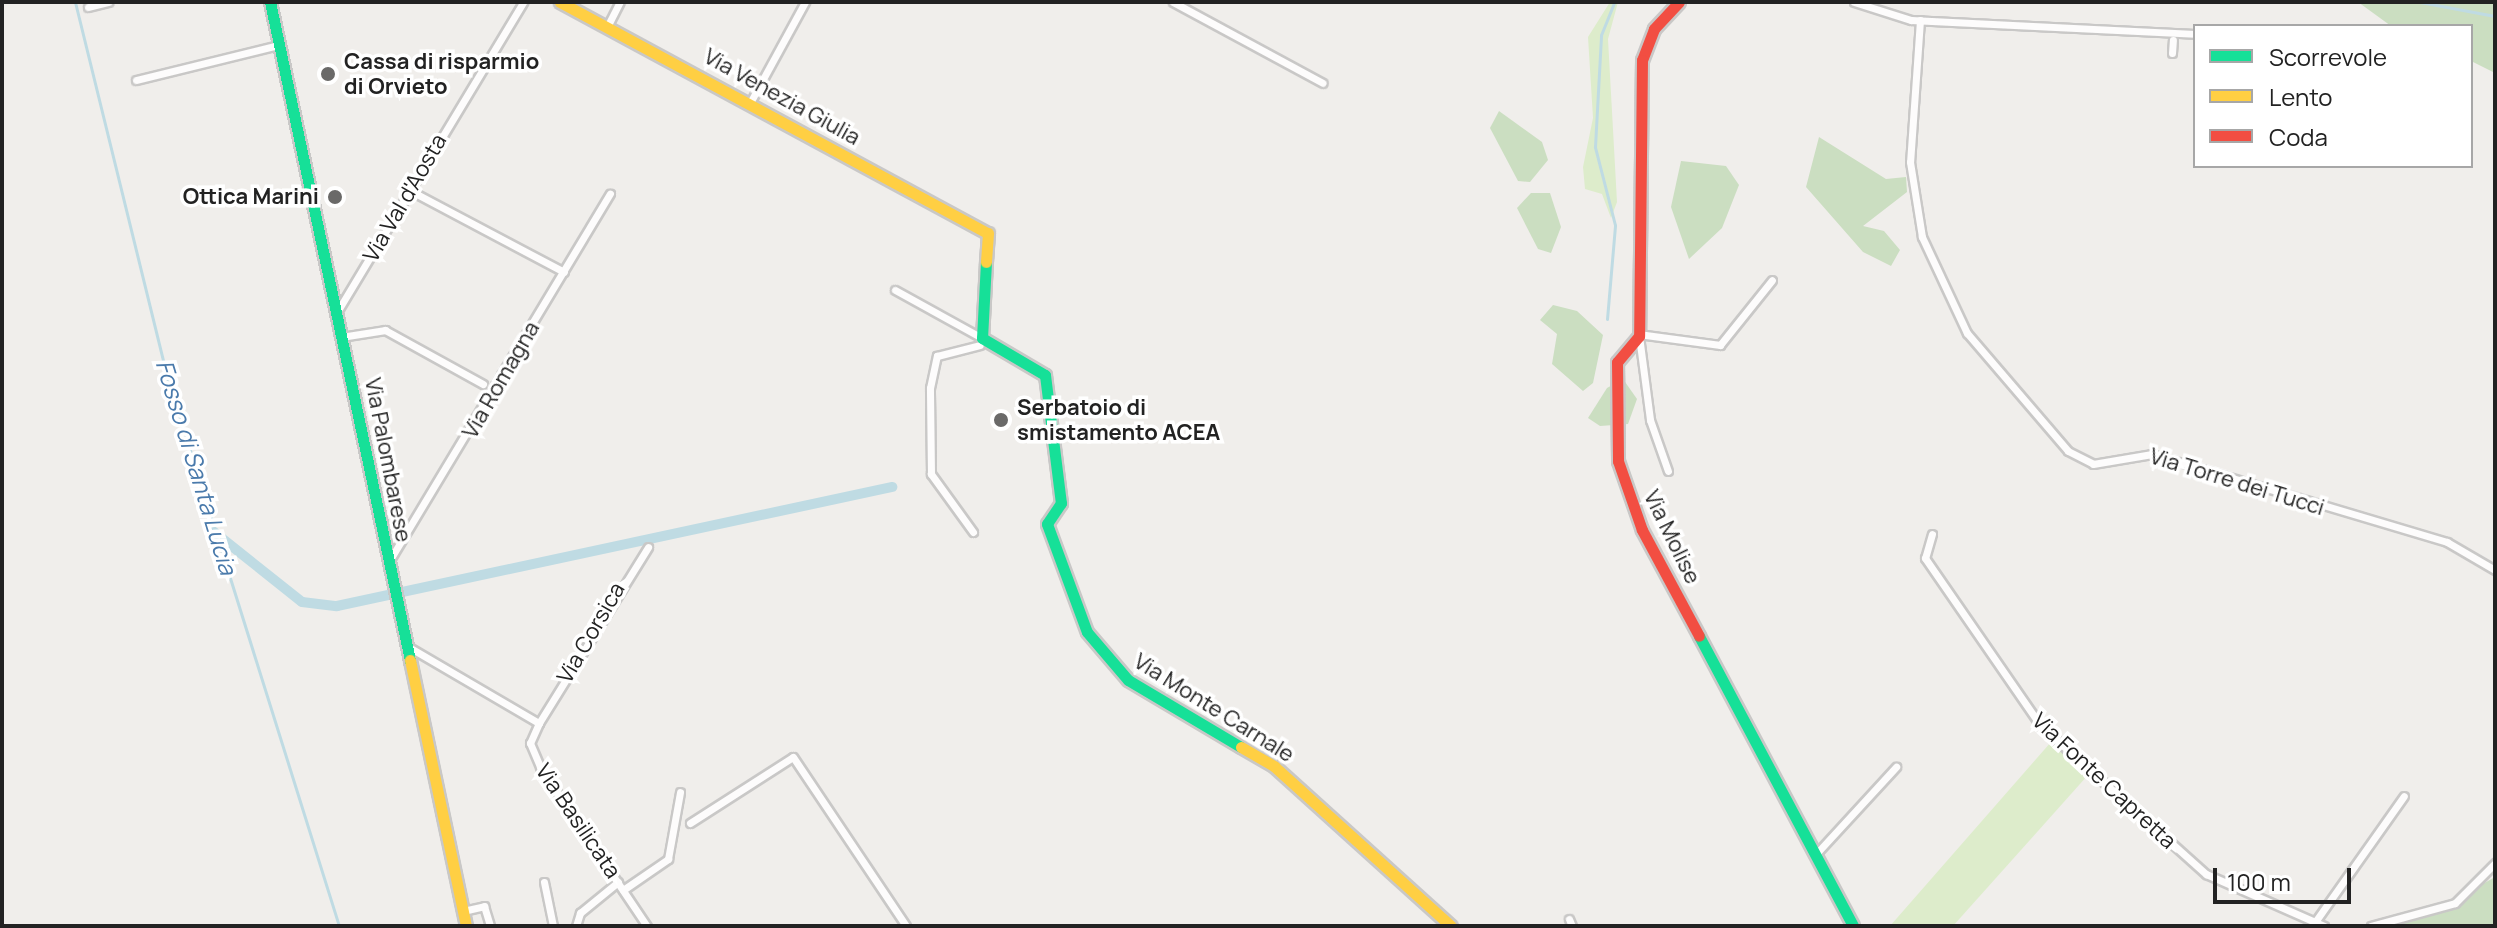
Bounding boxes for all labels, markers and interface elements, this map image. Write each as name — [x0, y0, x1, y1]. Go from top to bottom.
legend — [2193, 24, 2473, 168]
text: Scorrevole — [2269, 40, 2387, 73]
street label: Via Venezia Giulia — [699, 43, 865, 151]
place label: Cassa di risparmio di Orvieto — [344, 48, 539, 100]
marker: Cassa di risparmio di Orvieto — [319, 65, 337, 83]
text: Lento — [2269, 80, 2333, 113]
text: Coda — [2269, 120, 2328, 153]
street label: Via Val d'Aosta — [358, 129, 452, 267]
place label: Ottica Marini — [183, 184, 319, 210]
marker: Ottica Marini — [326, 188, 344, 206]
street label: Via Romagna — [457, 317, 545, 443]
water label: Fosso di Santa Lucia — [151, 356, 243, 578]
street label: Via Palombarese — [359, 376, 417, 544]
place label: Serbatoio di smistamento ACEA — [1017, 394, 1220, 446]
marker: Serbatoio di smistamento ACEA — [992, 411, 1010, 429]
street label: Via Torre dei Tucci — [2146, 443, 2328, 521]
street label: Via Molise — [1638, 486, 1706, 588]
street label: Via Corsica — [552, 578, 630, 688]
street label: Via Monte Carnale — [1129, 648, 1299, 768]
street label: Via Fonte Capretta — [2027, 708, 2181, 854]
street label: Via Basilicata — [530, 759, 626, 883]
scale bar — [2217, 852, 2355, 902]
text: 100 m — [2227, 865, 2291, 898]

